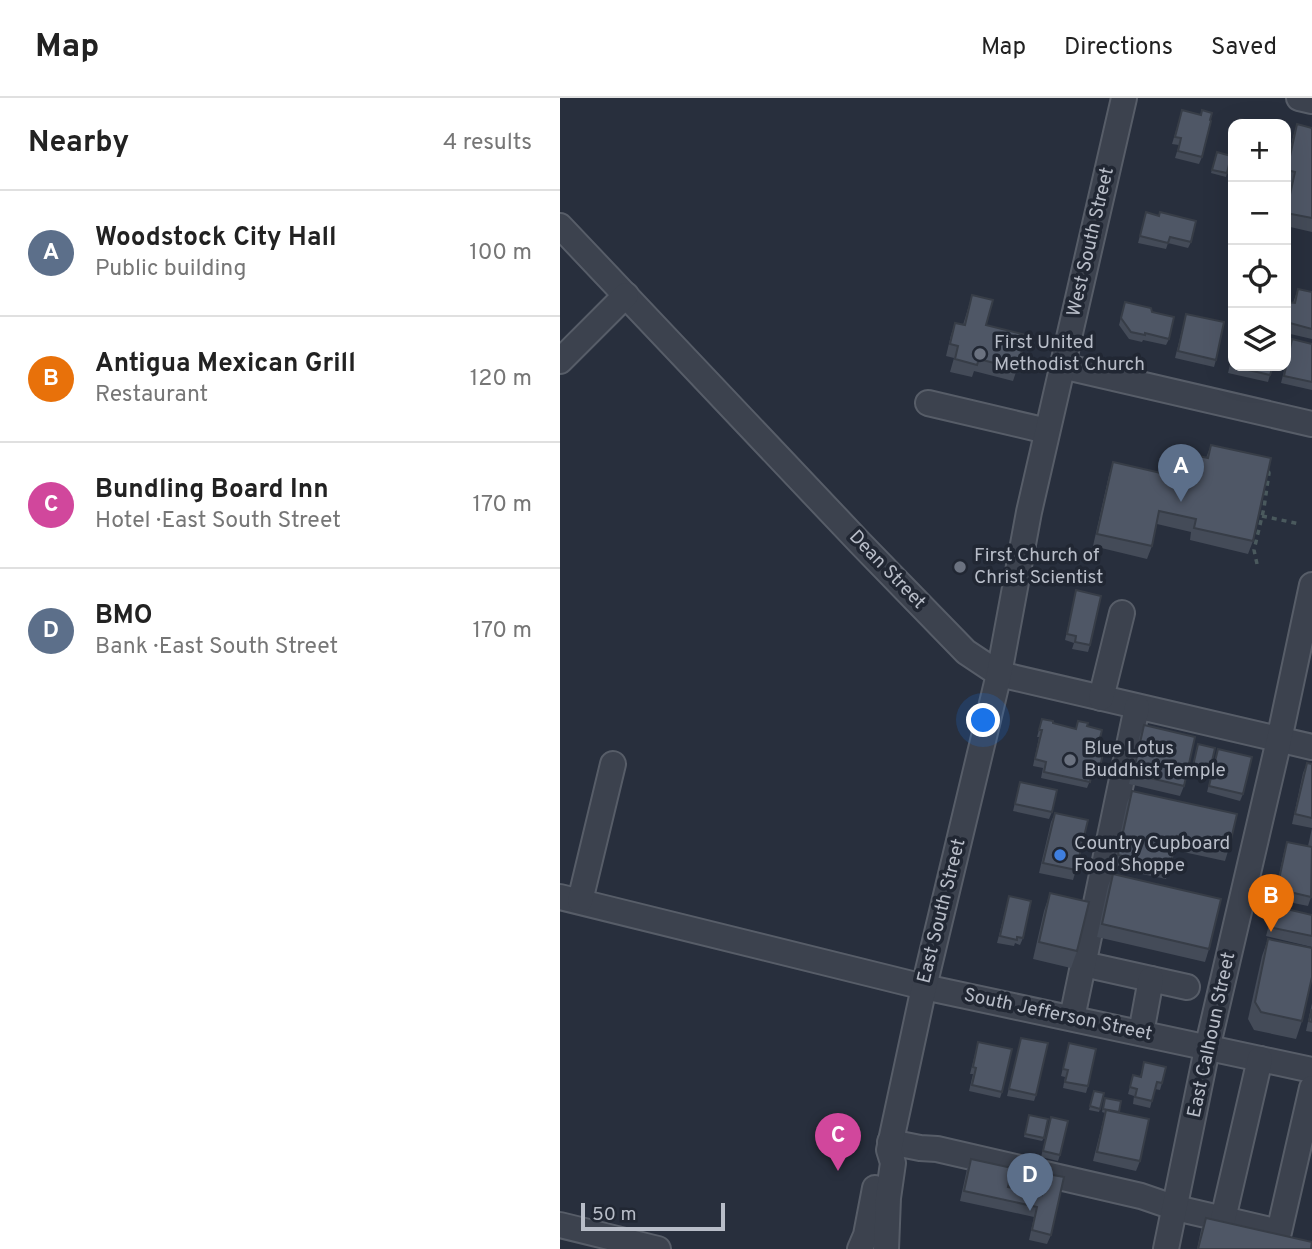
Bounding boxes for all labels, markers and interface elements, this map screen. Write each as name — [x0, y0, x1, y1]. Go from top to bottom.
text: Map — [35, 27, 99, 69]
text: Map — [981, 33, 1026, 63]
text: Directions — [1064, 33, 1173, 63]
text: Saved — [1211, 33, 1277, 63]
map controls — [1228, 119, 1291, 371]
button: + — [1228, 119, 1291, 182]
text: Nearby — [28, 125, 129, 162]
text: 4 results — [443, 129, 532, 158]
street label: West South Street — [1062, 165, 1120, 319]
button: − — [1228, 182, 1291, 245]
text: Woodstock City Hall — [95, 222, 337, 255]
text: A — [43, 239, 59, 268]
text: 100 m — [469, 239, 532, 268]
button: locate — [1228, 245, 1291, 308]
text: Public building — [95, 255, 247, 284]
button: layers — [1228, 308, 1291, 371]
place label: First United Methodist Church — [994, 331, 1145, 377]
marker: First United Methodist Church — [972, 346, 988, 362]
text: Antigua Mexican Grill — [95, 348, 356, 381]
text: B — [43, 365, 59, 394]
text: 120 m — [470, 365, 532, 394]
text: Restaurant — [95, 381, 208, 410]
pin: A — [1158, 444, 1204, 502]
text: Bundling Board Inn — [95, 474, 329, 507]
text: C — [44, 491, 58, 520]
text: 170 m — [473, 491, 532, 520]
text: Hotel · East South Street — [95, 507, 341, 536]
street label: Dean Street — [843, 525, 931, 615]
place label: First Church of Christ Scientist — [974, 544, 1103, 590]
marker: First Church of Christ Scientist — [952, 559, 968, 575]
text: BMO — [95, 600, 153, 633]
text: D — [43, 617, 59, 646]
text: 170 m — [473, 617, 532, 646]
text: Bank · East South Street — [95, 633, 338, 662]
your location — [966, 703, 1000, 737]
place label: Blue Lotus Buddhist Temple — [1084, 737, 1226, 783]
marker: Blue Lotus Buddhist Temple — [1062, 752, 1078, 768]
place label: Country Cupboard Food Shoppe — [1074, 832, 1230, 878]
street label: East South Street — [912, 836, 972, 986]
marker: Country Cupboard Food Shoppe — [1052, 847, 1068, 863]
pin: B — [1248, 874, 1294, 932]
street label: East Calhoun Street — [1183, 950, 1241, 1120]
street label: South Jefferson Street — [962, 983, 1154, 1047]
pin: C — [815, 1113, 861, 1171]
pin: D — [1007, 1153, 1053, 1211]
scale bar — [581, 1200, 724, 1232]
text: 50 m — [592, 1203, 637, 1227]

